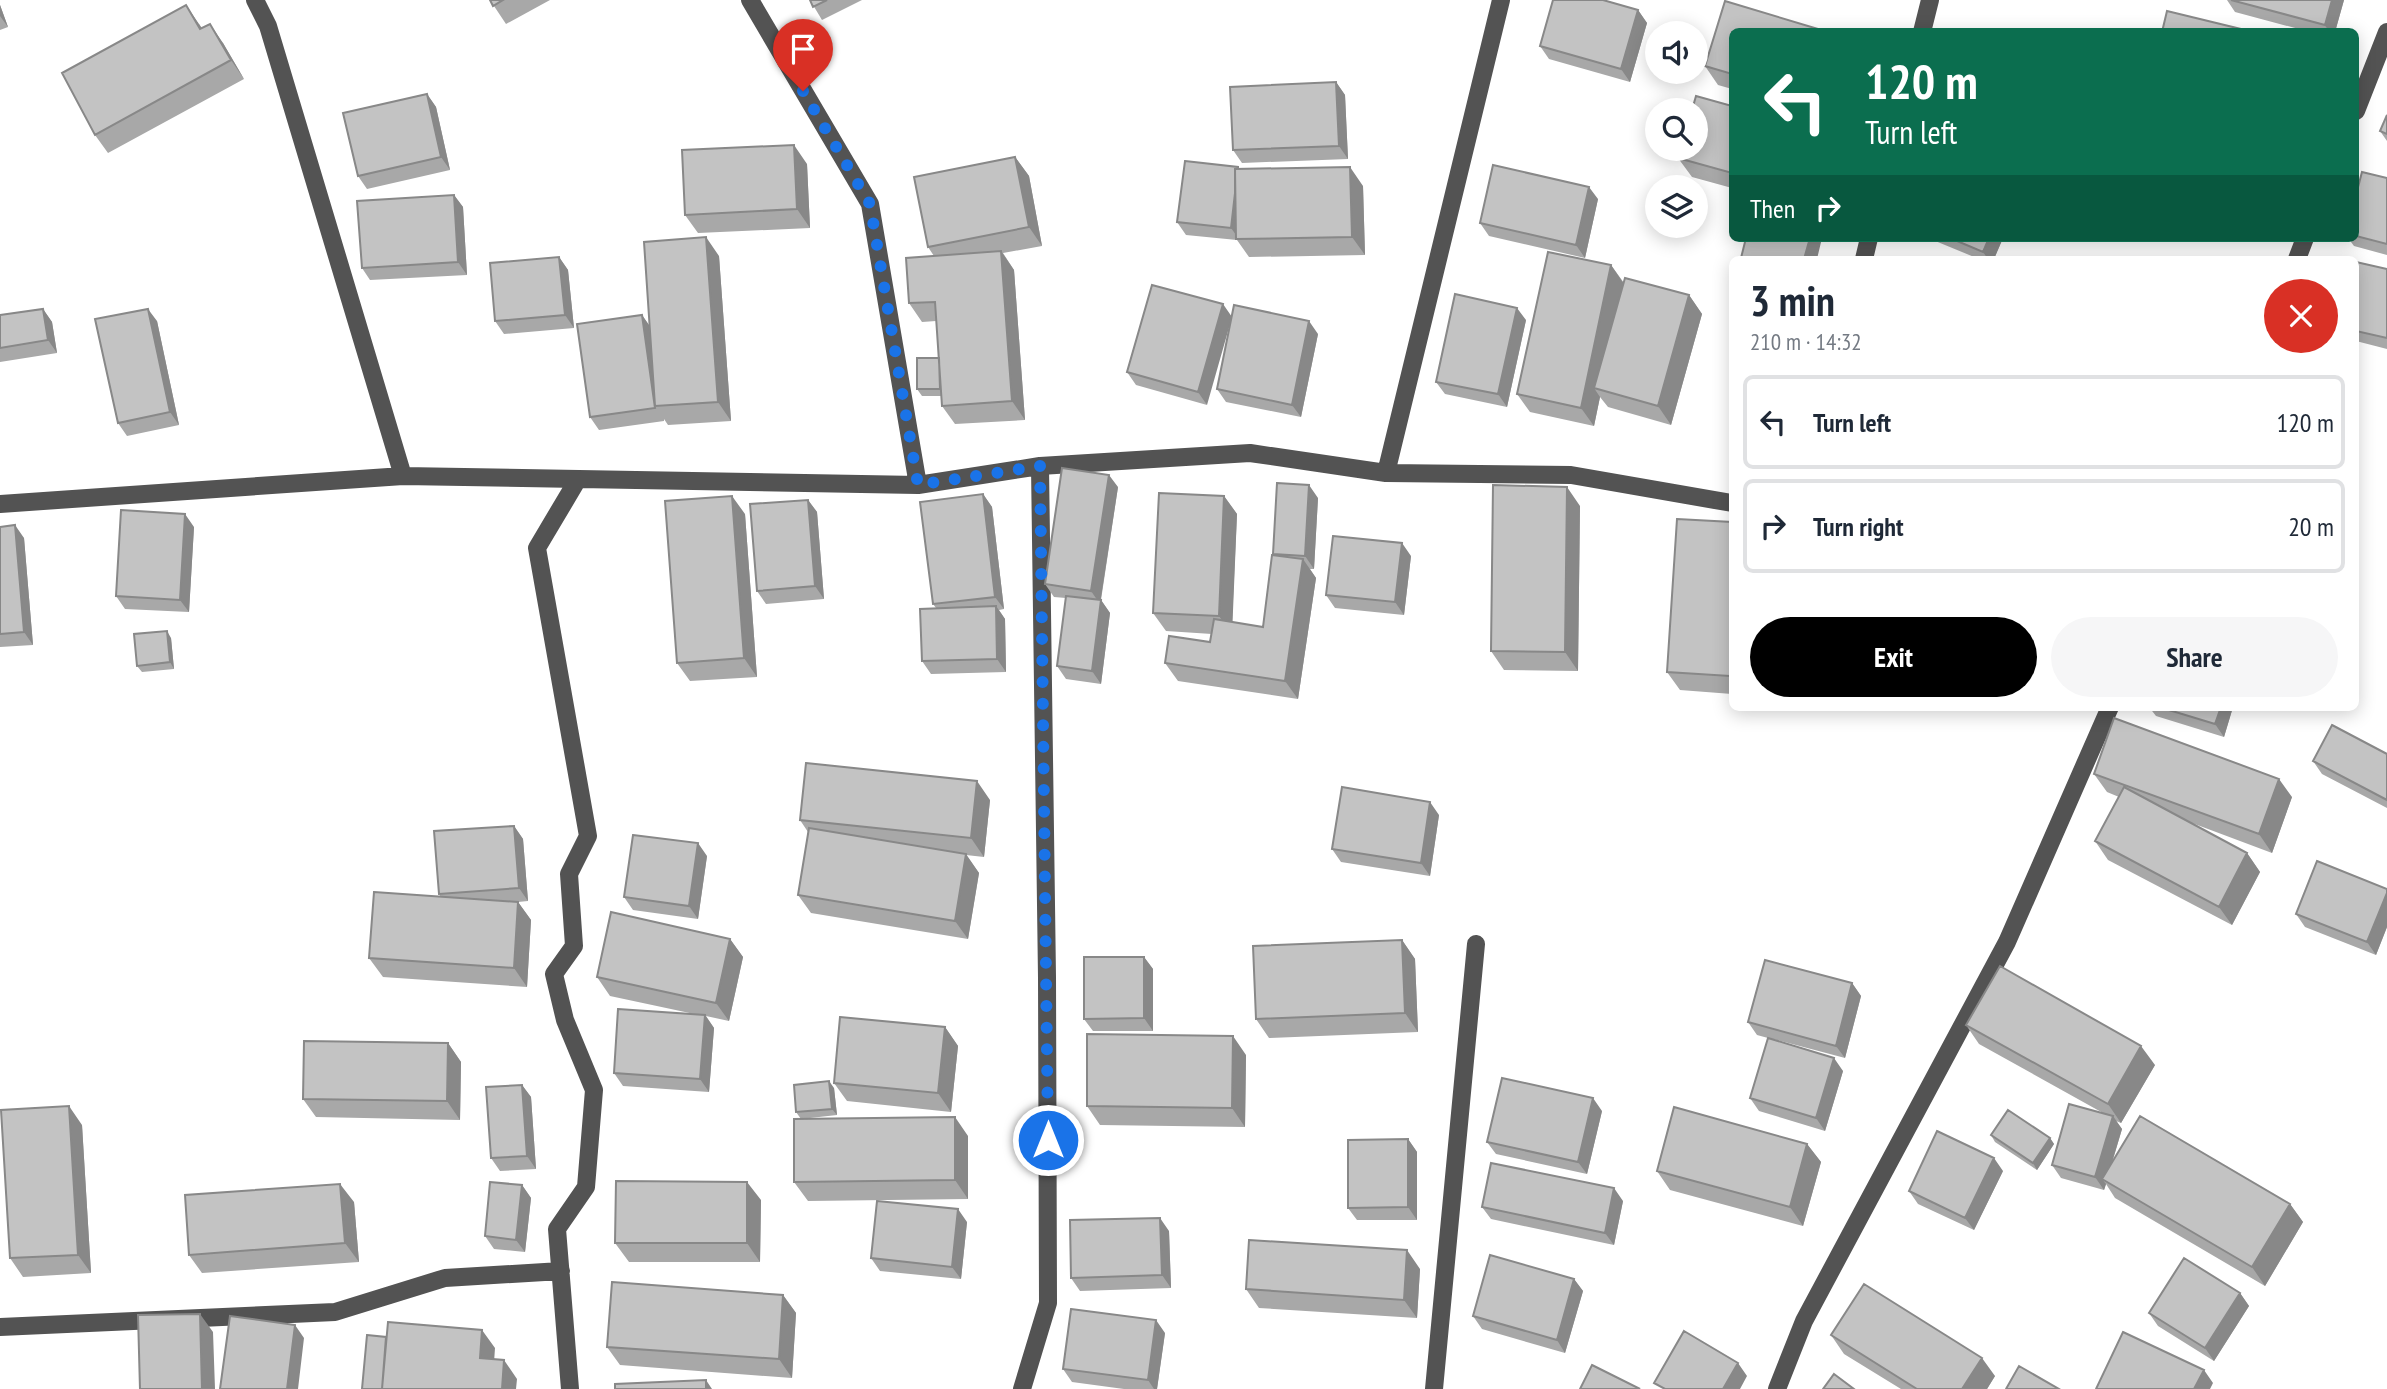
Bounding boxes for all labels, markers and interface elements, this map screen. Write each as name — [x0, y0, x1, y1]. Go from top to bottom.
pin — [773, 19, 833, 91]
map controls — [1645, 21, 1708, 238]
button: sound — [1645, 21, 1708, 84]
icon: arrive — [784, 30, 822, 68]
text: 120 m — [1865, 49, 1978, 113]
icon: left — [1750, 56, 1841, 147]
button: search — [1645, 98, 1708, 161]
text: Turn left — [1865, 111, 1957, 153]
button: layers — [1645, 175, 1708, 238]
icon: right — [1809, 189, 1847, 227]
text: Then — [1750, 192, 1795, 225]
text: 3 min — [1750, 273, 1835, 328]
button: close — [2264, 279, 2338, 353]
text: 210 m · 14:32 — [1750, 327, 1862, 356]
icon: left — [1754, 403, 1792, 441]
text: Turn left — [1813, 406, 1891, 439]
text: 120 m — [2276, 406, 2334, 439]
icon: right — [1754, 507, 1792, 545]
text: Turn right — [1813, 510, 1904, 543]
text: 20 m — [2288, 510, 2334, 543]
button: Exit — [1750, 617, 2037, 697]
button: Share — [2051, 617, 2338, 697]
position arrow — [1011, 1103, 1085, 1177]

